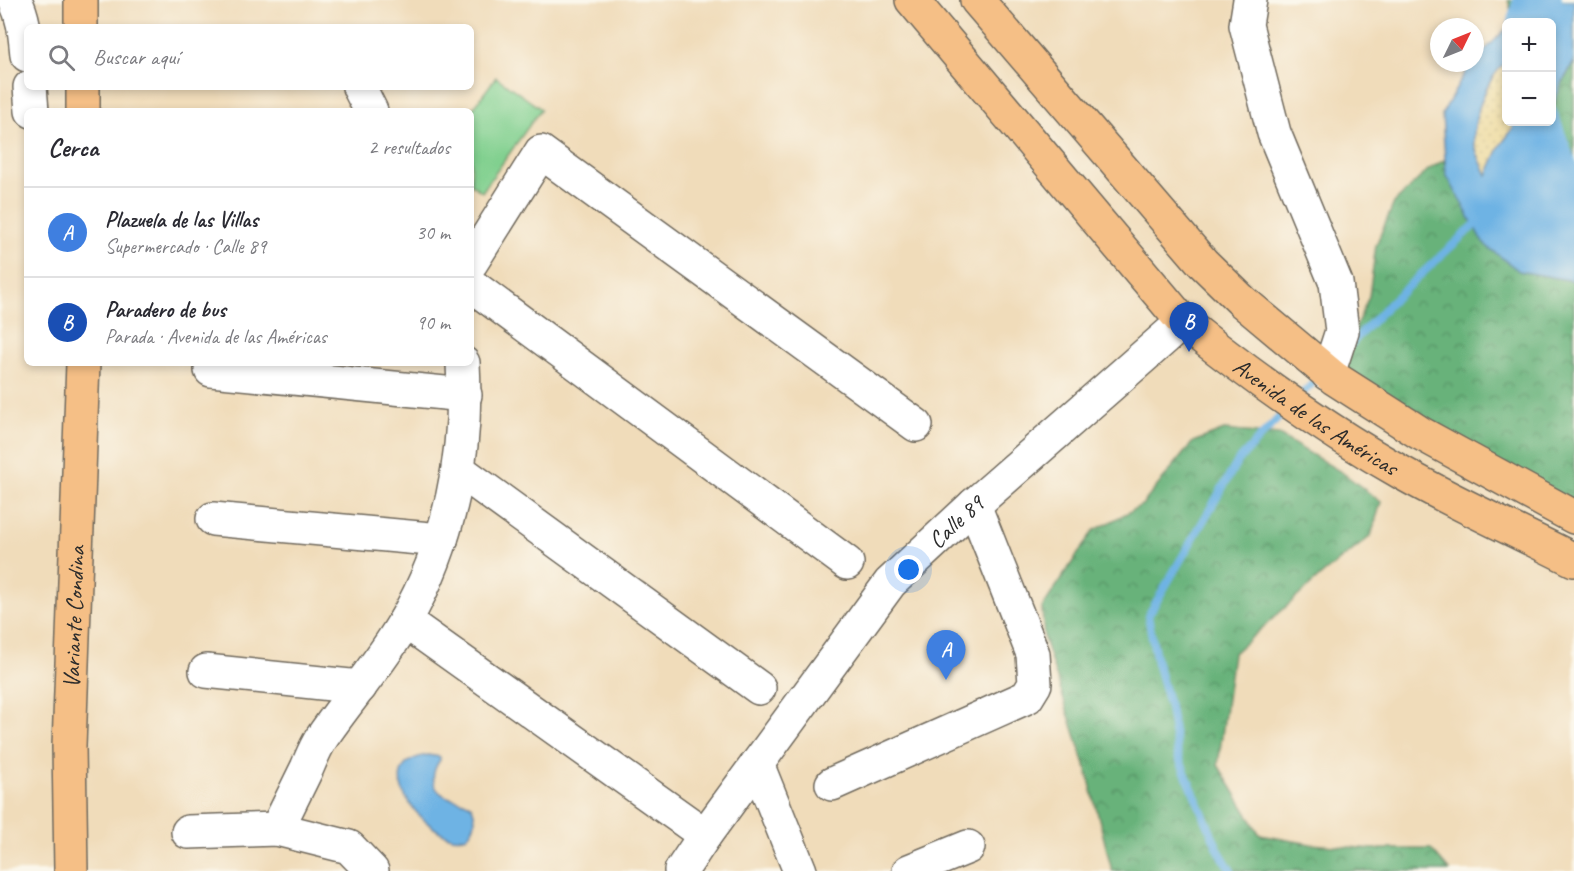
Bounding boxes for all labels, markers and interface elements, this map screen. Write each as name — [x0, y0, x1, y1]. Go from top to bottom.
north arrow — [1430, 18, 1484, 72]
map controls — [1502, 18, 1556, 126]
button: + — [1502, 18, 1556, 72]
search box — [24, 24, 474, 90]
icon: search — [45, 41, 78, 74]
text: Buscar aquí — [93, 43, 179, 71]
button: − — [1502, 72, 1556, 126]
text: Cerca — [48, 131, 98, 164]
text: 2 resultados — [368, 135, 450, 160]
text: Plazuela de las Villas — [105, 206, 258, 234]
text: A — [62, 220, 73, 245]
text: 30 m — [416, 220, 450, 245]
text: Supermercado · Calle 89 — [105, 234, 266, 259]
text: Paradero de bus — [105, 296, 226, 324]
pin: B — [1170, 302, 1208, 352]
text: B — [62, 310, 73, 335]
text: 90 m — [416, 310, 450, 335]
text: Parada · Avenida de las Américas — [105, 324, 327, 349]
street label: Avenida de las Américas — [1227, 351, 1405, 483]
street label: Calle 89 — [922, 487, 992, 555]
street label: Variante Condina — [56, 544, 91, 689]
your location — [894, 555, 923, 584]
pin: A — [926, 630, 966, 680]

